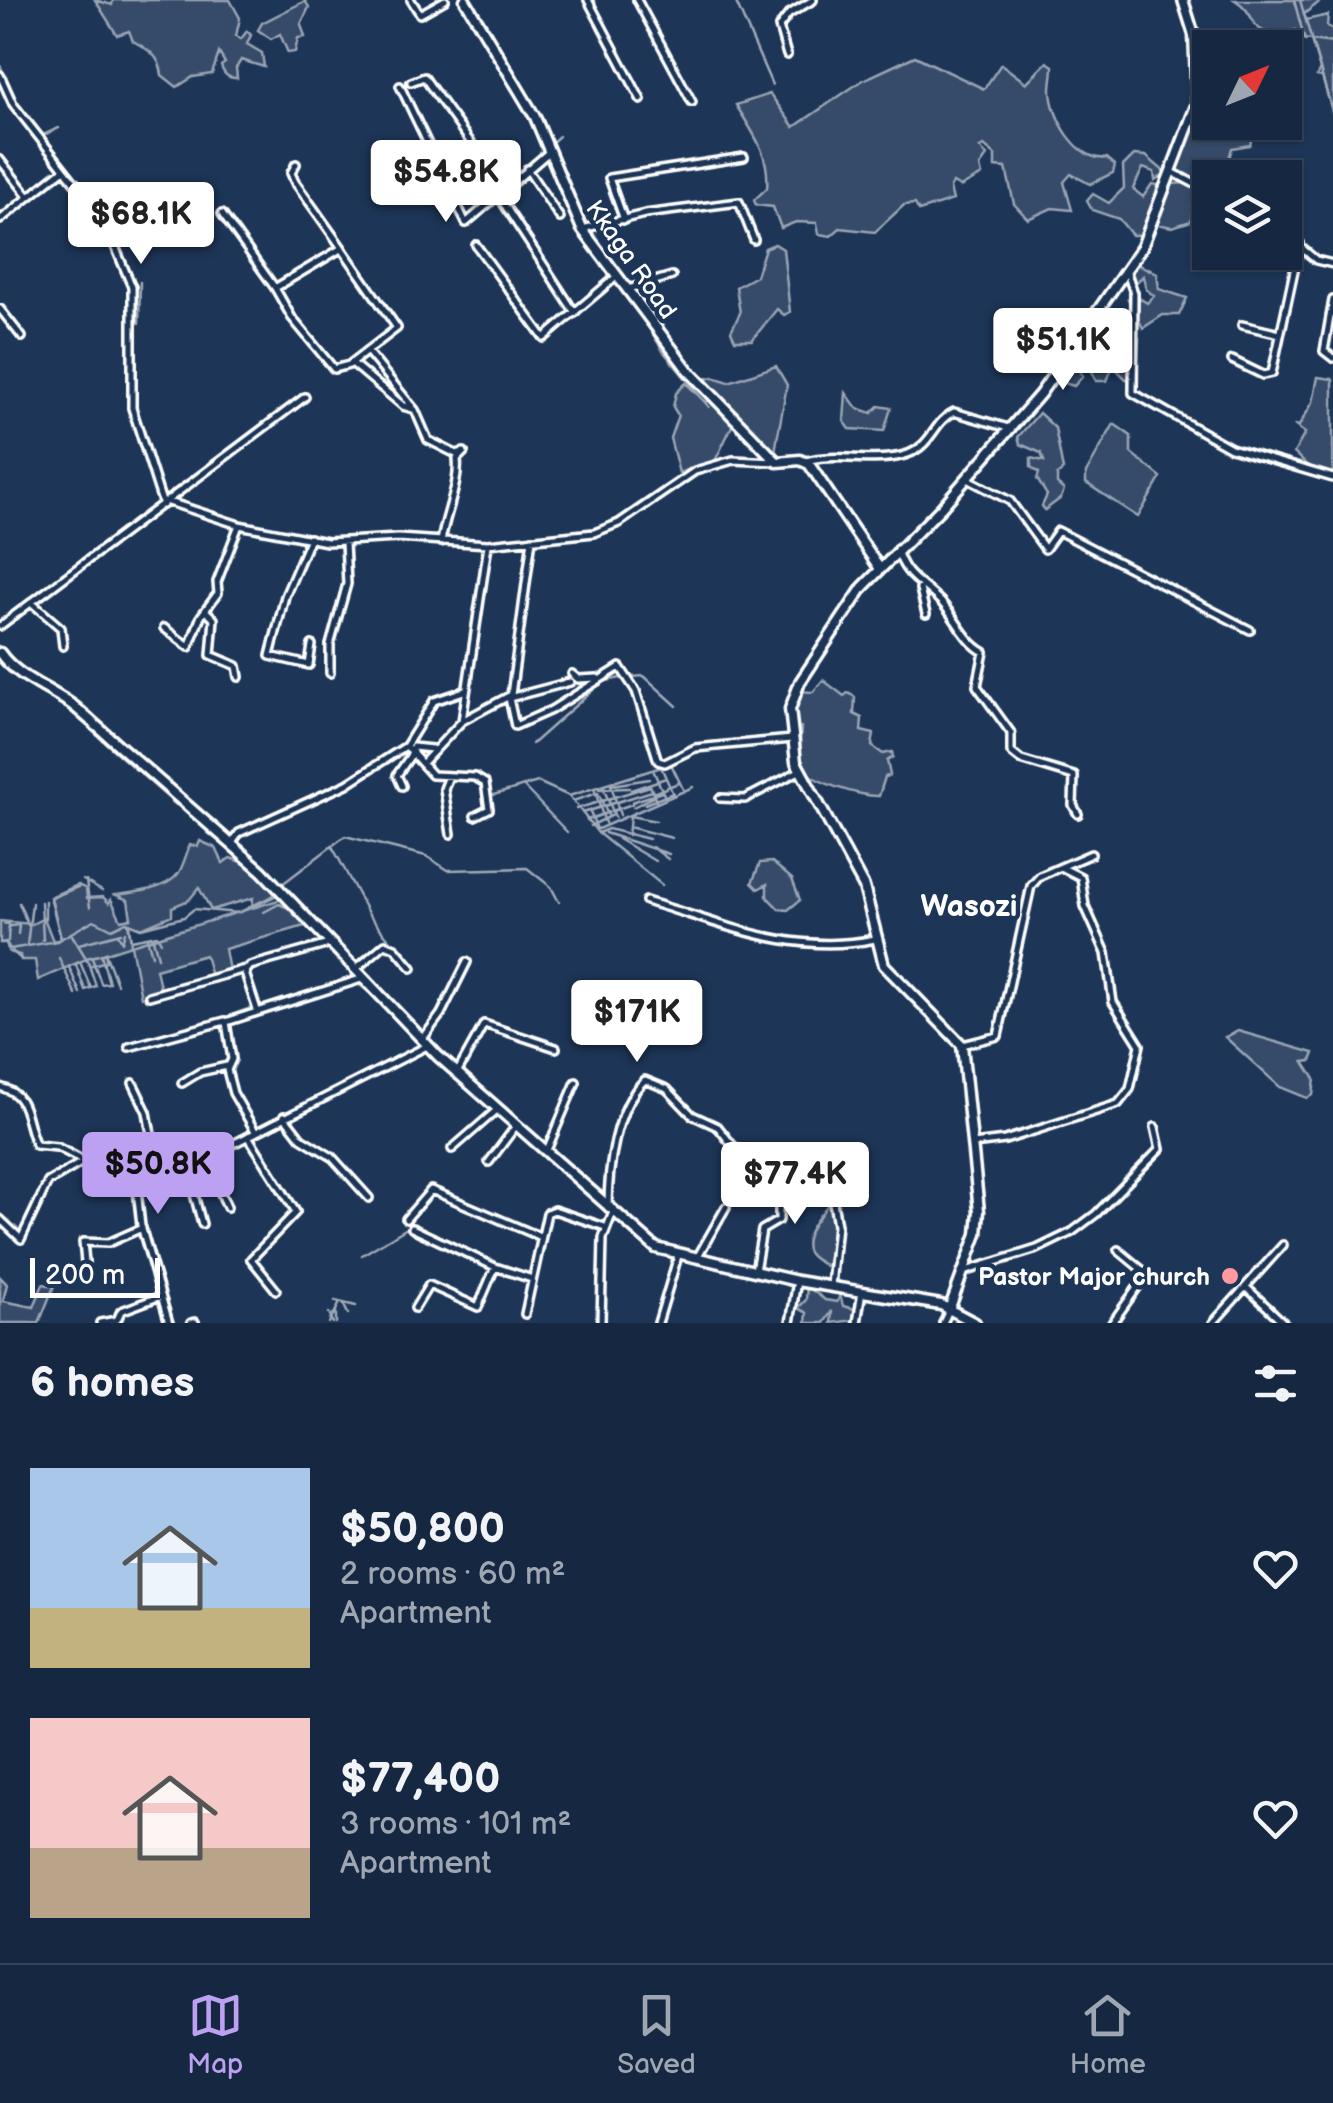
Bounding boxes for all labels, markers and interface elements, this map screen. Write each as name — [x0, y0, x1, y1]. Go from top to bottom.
north arrow — [1192, 30, 1302, 140]
map controls — [1192, 30, 1302, 270]
pin: $54.8K — [365, 140, 527, 225]
text: $54.8K — [393, 153, 499, 192]
button: layers — [1192, 160, 1302, 270]
pin: $68.1K — [60, 182, 222, 267]
street label: Kkaga Road — [579, 194, 683, 325]
text: $68.1K — [90, 195, 192, 234]
pin: $51.1K — [982, 308, 1144, 393]
text: $51.1K — [1015, 321, 1111, 360]
district label: Wasozi — [921, 889, 1017, 925]
pin: $171K — [567, 980, 707, 1065]
text: $171K — [593, 993, 681, 1032]
pin: $50.8K — [77, 1132, 239, 1217]
pin: $77.4K — [714, 1142, 876, 1227]
text: $50.8K — [104, 1145, 212, 1184]
text: $77.4K — [743, 1155, 847, 1194]
scale bar — [30, 1253, 160, 1298]
text: 200 m — [45, 1259, 125, 1292]
place label: Pastor Major church — [978, 1262, 1210, 1293]
marker: Pastor Major church — [1219, 1265, 1241, 1287]
icon: filters — [1248, 1356, 1303, 1411]
text: 6 homes — [30, 1358, 194, 1409]
text: $50,800 — [340, 1504, 505, 1555]
icon: home — [110, 1508, 230, 1628]
icon: heart — [1248, 1541, 1303, 1596]
text: 2 rooms · 60 m² — [340, 1555, 565, 1594]
text: Apartment — [340, 1594, 491, 1633]
text: $77,400 — [340, 1754, 500, 1805]
icon: home — [110, 1758, 230, 1878]
icon: heart — [1248, 1791, 1303, 1846]
text: 3 rooms · 101 m² — [340, 1805, 571, 1844]
text: Apartment — [340, 1844, 491, 1883]
tab: Map — [187, 1988, 243, 2081]
tab: Saved — [617, 1988, 696, 2081]
tab: Home — [1070, 1988, 1146, 2081]

